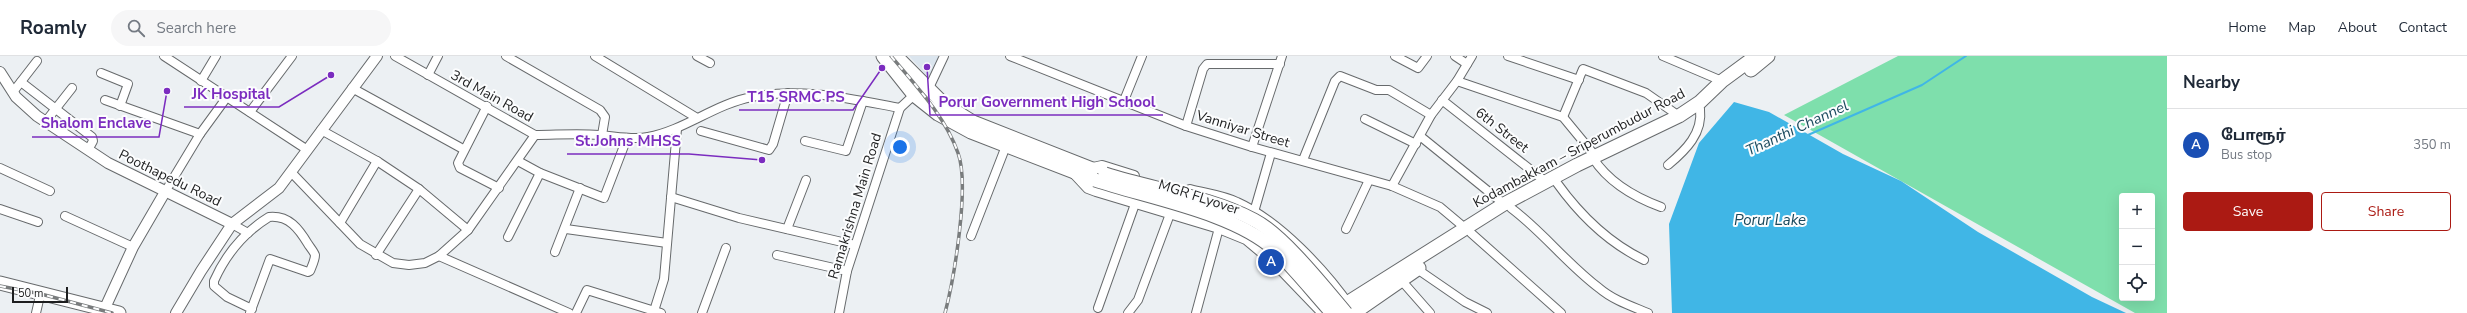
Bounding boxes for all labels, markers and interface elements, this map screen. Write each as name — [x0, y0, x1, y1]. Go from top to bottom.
search box — [111, 10, 391, 46]
text: Roamly — [20, 15, 87, 41]
icon: search — [125, 17, 147, 39]
text: Search here — [157, 18, 236, 38]
text: Home — [2228, 18, 2266, 37]
text: Map — [2288, 18, 2316, 37]
text: About — [2338, 18, 2377, 37]
text: Contact — [2399, 18, 2447, 37]
street label: 3rd Main Road — [447, 65, 537, 127]
text: Nearby — [2183, 71, 2240, 94]
callout: JK Hospital — [184, 80, 279, 107]
callout: T15 SRMC PS — [739, 83, 853, 110]
text: JK Hospital — [191, 84, 270, 104]
street label: Kodambakkam – Sriperumbudur Road — [1470, 84, 1688, 212]
text: T15 SRMC PS — [747, 87, 845, 107]
callout: Porur Government High School — [930, 88, 1163, 115]
text: Porur Government High School — [938, 92, 1156, 112]
water label: Thanthi Channel — [1742, 95, 1852, 161]
street label: 6th Street — [1471, 103, 1533, 157]
street label: Vanniyar Street — [1193, 105, 1292, 152]
callout: Shalom Enclave — [32, 110, 159, 137]
text: Shalom Enclave — [41, 113, 151, 133]
text: போரூர் — [2221, 125, 2286, 145]
callout: St.Johns MHSS — [567, 127, 689, 154]
text: St.Johns MHSS — [575, 131, 681, 151]
street label: Ramakrishna Main Road — [824, 131, 886, 281]
text: A — [2191, 136, 2201, 154]
text: 350 m — [2413, 136, 2451, 154]
your location — [890, 137, 910, 157]
street label: Poothapedu Road — [115, 145, 225, 211]
text: Bus stop — [2221, 146, 2272, 164]
street label: MGR FLyover — [1156, 175, 1242, 219]
button: Save — [2183, 192, 2313, 231]
button: Share — [2321, 192, 2451, 231]
map controls — [2119, 193, 2155, 301]
button: + — [2119, 193, 2155, 229]
water label: Porur Lake — [1734, 210, 1806, 230]
button: − — [2119, 229, 2155, 265]
pin: A — [1258, 247, 1284, 277]
button: locate — [2119, 265, 2155, 301]
scale bar — [12, 285, 68, 304]
text: 50 m — [18, 286, 43, 301]

